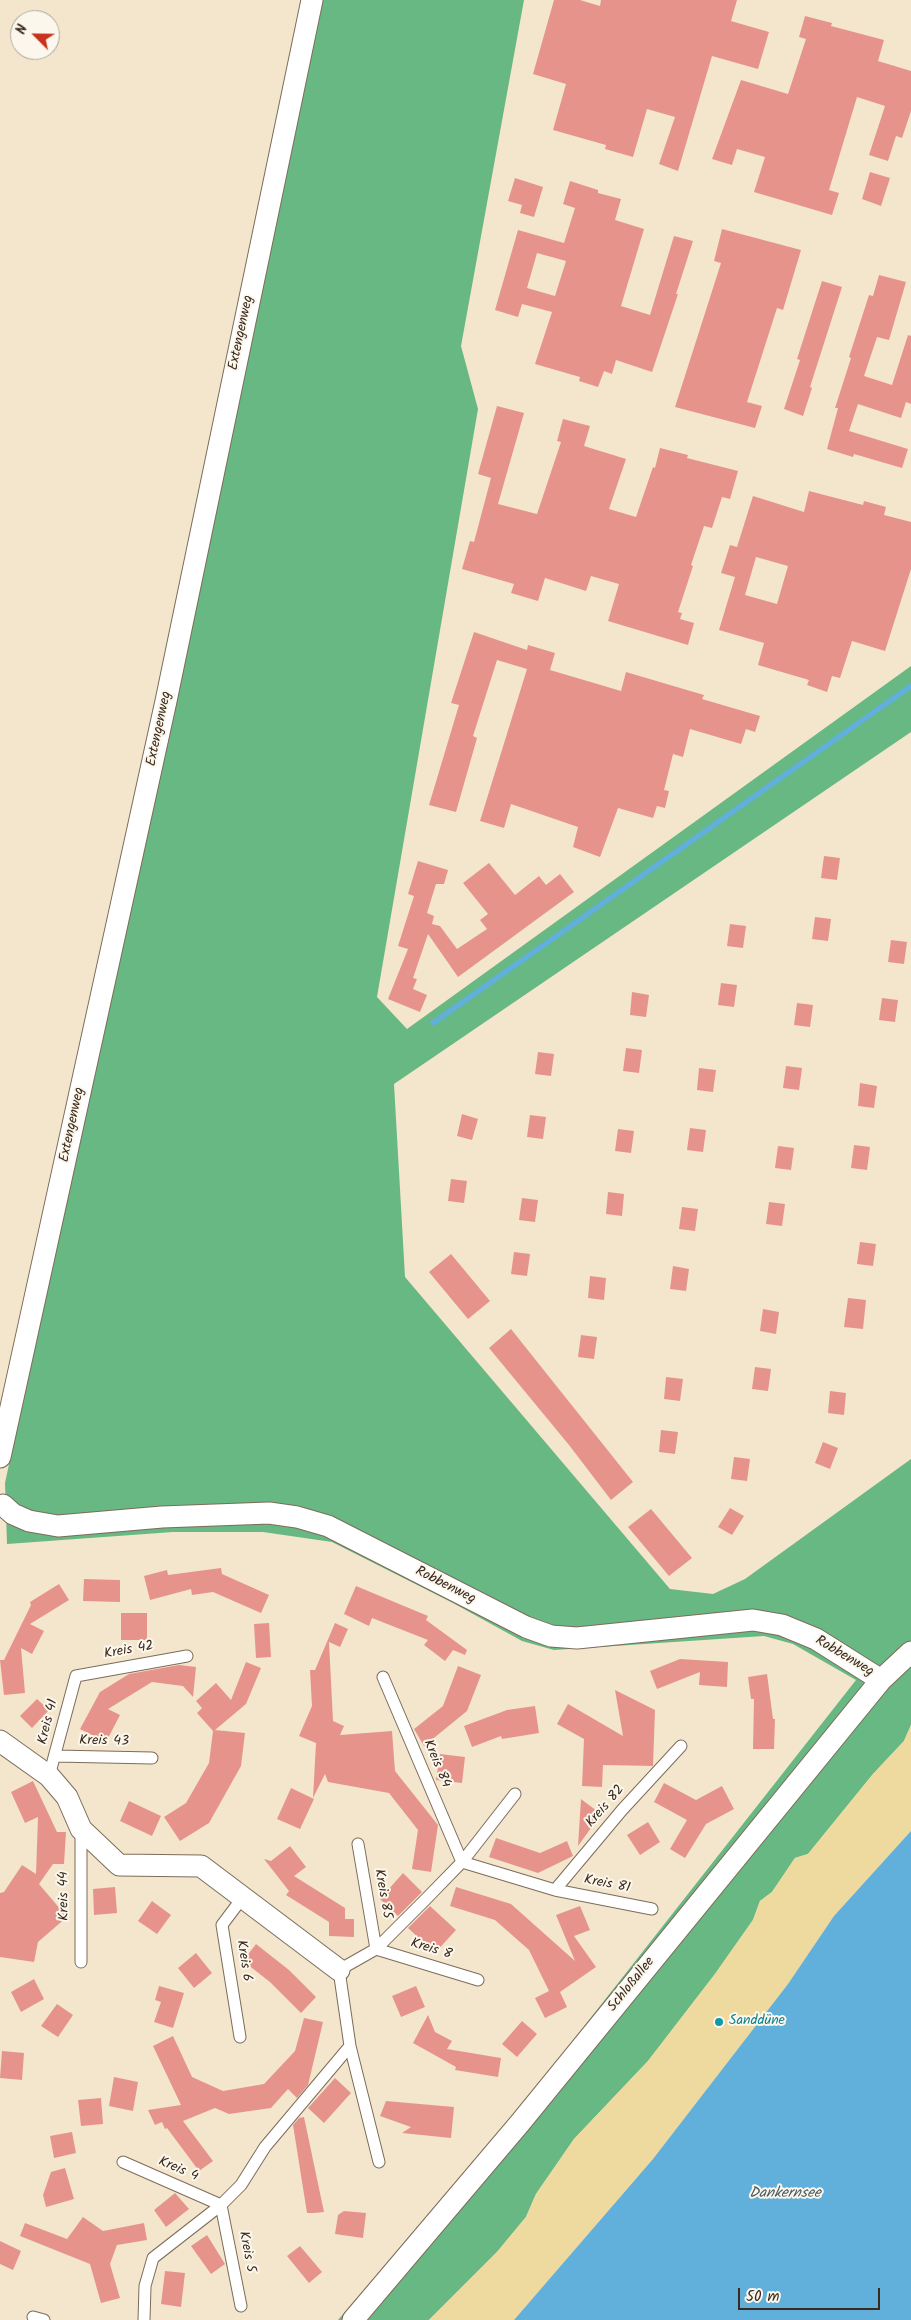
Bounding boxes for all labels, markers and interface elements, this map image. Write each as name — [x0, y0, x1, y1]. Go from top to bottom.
north arrow — [10, 10, 60, 60]
text: N — [10, 21, 34, 38]
street label: Extengenweg — [226, 294, 258, 372]
street label: Extengenweg — [144, 690, 176, 768]
street label: Extengenweg — [57, 1086, 89, 1164]
street label: Robbenweg — [412, 1564, 478, 1608]
street label: Robbenweg — [812, 1633, 876, 1681]
street label: Kreis 42 — [103, 1638, 155, 1664]
street label: Kreis 41 — [35, 1698, 63, 1746]
street label: Kreis 43 — [79, 1733, 129, 1751]
street label: Kreis 84 — [418, 1738, 454, 1790]
street label: Kreis 82 — [583, 1782, 629, 1832]
street label: Kreis 85 — [369, 1868, 395, 1920]
street label: Kreis 44 — [56, 1871, 74, 1921]
street label: Kreis 81 — [582, 1872, 632, 1898]
street label: Kreis 8 — [408, 1936, 454, 1964]
street label: Kreis 6 — [231, 1939, 255, 1983]
street label: Schloßallee — [605, 1954, 659, 2016]
place label: Sanddüne — [729, 2014, 785, 2030]
marker: Sanddüne — [713, 2016, 725, 2028]
street label: Kreis 4 — [155, 2154, 201, 2186]
water label: Dankernsee — [749, 2185, 821, 2203]
street label: Kreis 5 — [234, 2230, 258, 2274]
scale bar — [741, 2278, 884, 2310]
text: 50 m — [746, 2285, 780, 2309]

